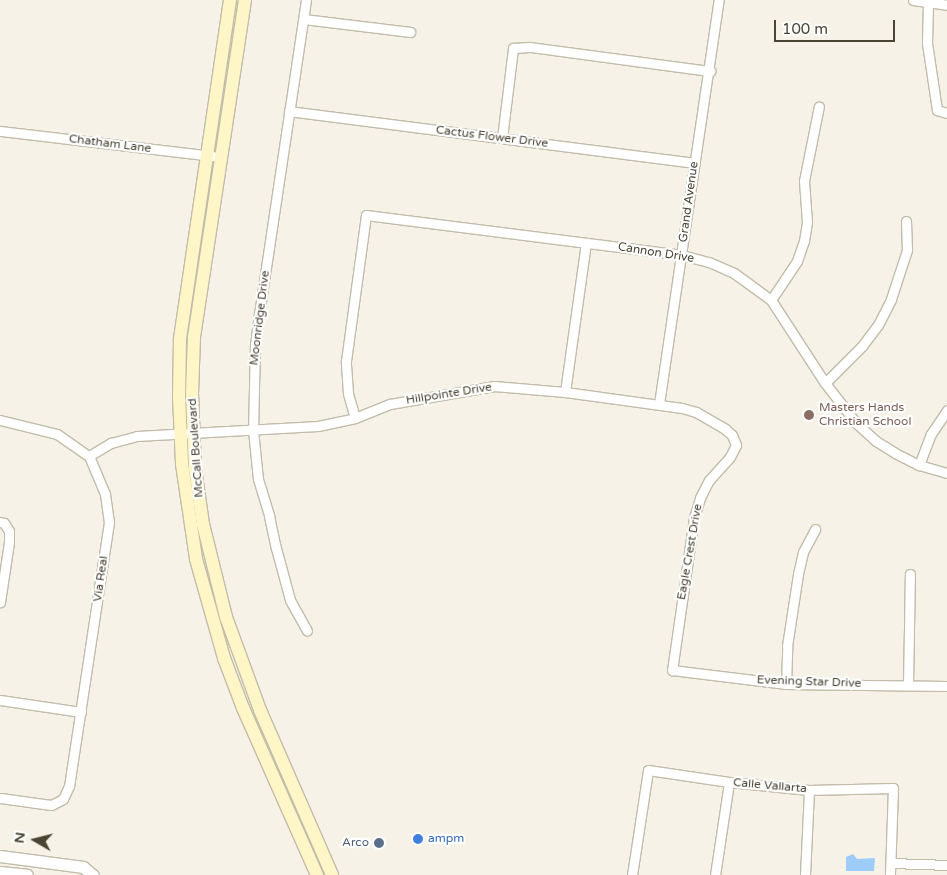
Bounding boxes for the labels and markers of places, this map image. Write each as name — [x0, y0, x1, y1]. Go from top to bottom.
place label: Masters Hands Christian School — [819, 401, 911, 429]
marker: Masters Hands Christian School — [803, 409, 815, 421]
place label: ampm — [428, 832, 464, 846]
marker: ampm — [412, 833, 424, 845]
place label: Arco — [342, 836, 369, 850]
marker: Arco — [373, 837, 385, 849]

